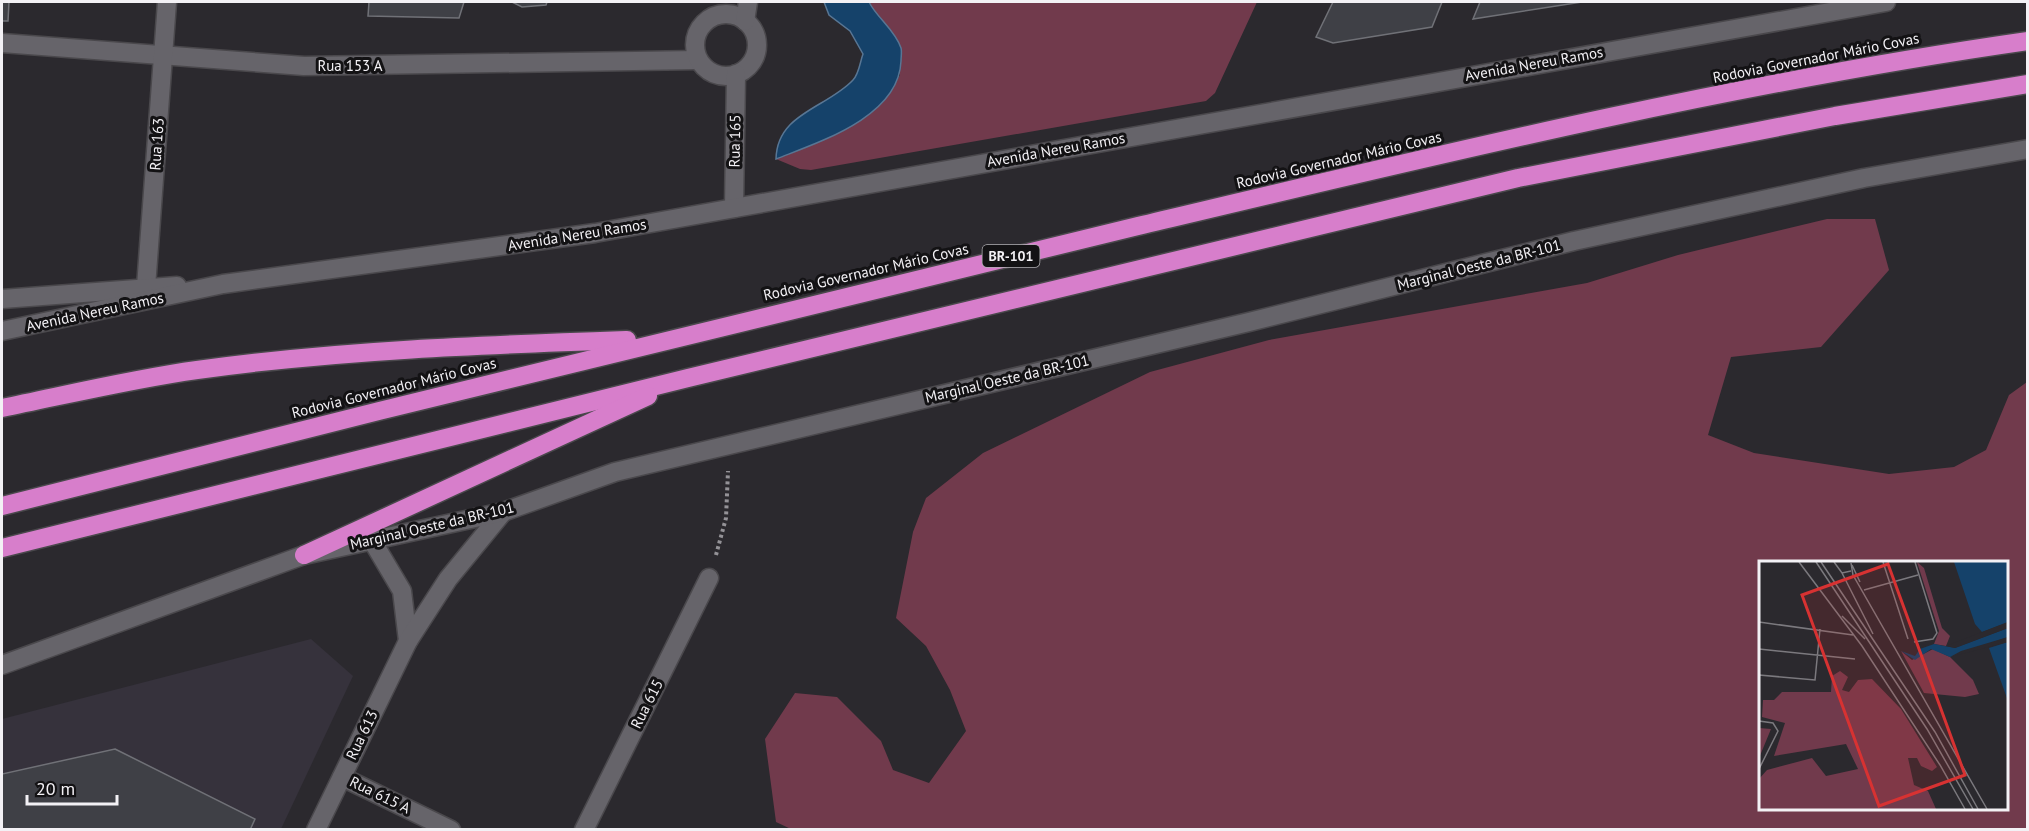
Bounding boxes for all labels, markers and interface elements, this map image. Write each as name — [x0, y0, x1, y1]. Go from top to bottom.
street label: Rodovia Governador Mário Covas — [1711, 28, 1921, 87]
street label: Avenida Nereu Ramos — [1463, 42, 1604, 85]
street label: Rua 153 A — [317, 56, 383, 75]
street label: Rua 165 — [725, 114, 744, 168]
street label: Rua 163 — [145, 117, 168, 171]
street label: Rodovia Governador Mário Covas — [1234, 127, 1443, 192]
street label: Avenida Nereu Ramos — [985, 128, 1126, 171]
street label: Avenida Nereu Ramos — [506, 214, 648, 255]
street label: Marginal Oeste da BR-101 — [1395, 235, 1563, 294]
street label: Rodovia Governador Mário Covas — [761, 239, 970, 304]
road number: BR-101 — [982, 245, 1040, 267]
street label: Avenida Nereu Ramos — [24, 288, 165, 335]
street label: Marginal Oeste da BR-101 — [923, 350, 1091, 407]
street label: Rodovia Governador Mário Covas — [290, 353, 498, 422]
street label: Marginal Oeste da BR-101 — [348, 497, 516, 554]
inset map — [1759, 561, 2008, 810]
street label: Rua 615 — [626, 676, 667, 732]
street label: Rua 613 — [341, 707, 382, 763]
scale bar — [27, 768, 117, 806]
street label: Rua 615 A — [347, 772, 414, 817]
text: 20 m — [36, 777, 75, 800]

